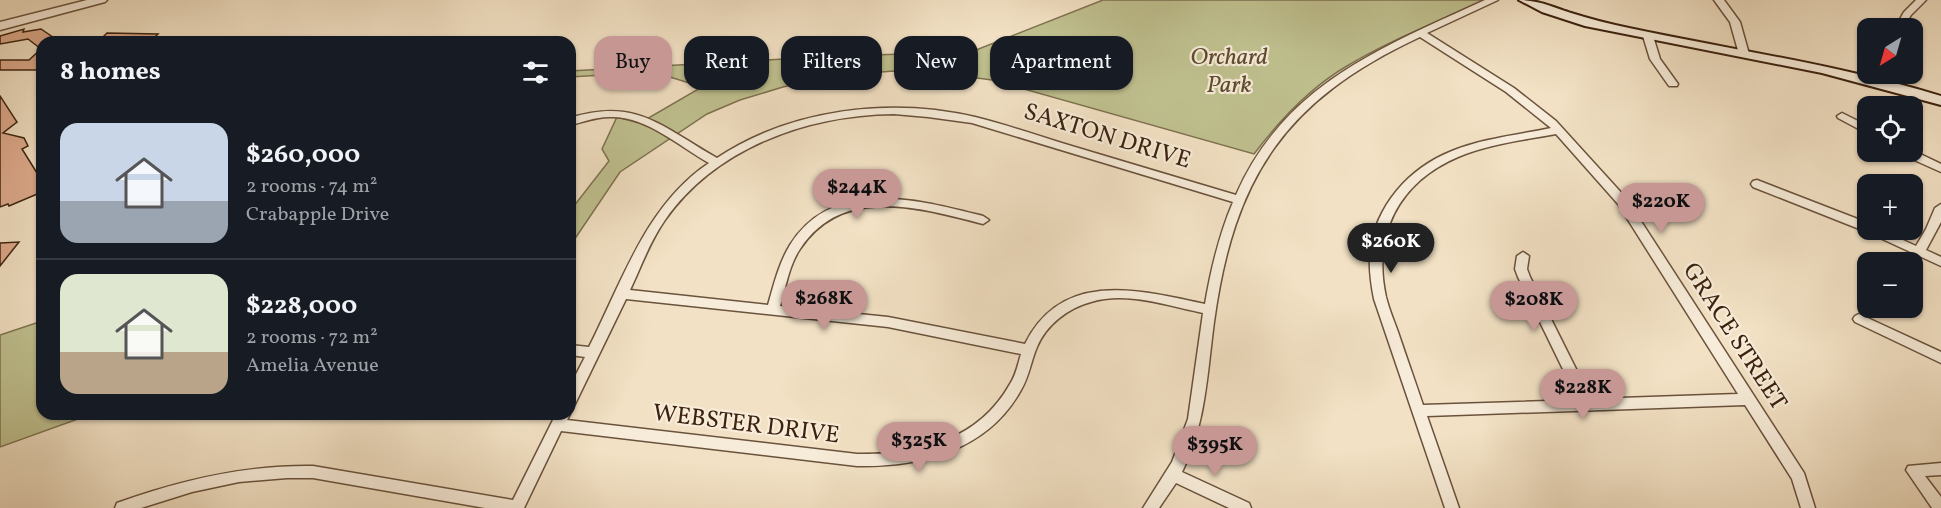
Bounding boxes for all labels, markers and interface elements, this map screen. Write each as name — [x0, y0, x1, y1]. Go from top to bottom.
north arrow — [1857, 18, 1923, 84]
map controls — [1857, 18, 1923, 318]
chip: Buy — [594, 36, 672, 90]
chip: Rent — [684, 36, 769, 90]
chip: Filters — [781, 36, 882, 90]
chip: New — [894, 36, 978, 90]
chip: Apartment — [990, 36, 1133, 90]
park label: Orchard Park — [1190, 41, 1268, 103]
text: 8 homes — [60, 54, 161, 90]
icon: filters — [519, 56, 552, 89]
street label: SAXTON DRIVE — [1019, 95, 1195, 179]
button: locate — [1857, 96, 1923, 162]
text: $260,000 — [246, 137, 360, 173]
icon: home — [108, 147, 180, 219]
pin: $244K — [815, 169, 899, 220]
text: 2 rooms · 74 m² — [246, 173, 377, 201]
text: $244K — [827, 174, 887, 202]
button: + — [1857, 174, 1923, 240]
pin: $220K — [1619, 183, 1703, 234]
text: $220K — [1632, 188, 1690, 216]
text: Crabapple Drive — [246, 201, 389, 229]
pin: $260K — [1349, 223, 1433, 274]
text: $260K — [1361, 228, 1421, 256]
button: − — [1857, 252, 1923, 318]
street label: GRACE STREET — [1673, 257, 1795, 417]
pin: $268K — [782, 280, 866, 331]
pin: $208K — [1492, 281, 1576, 332]
text: $268K — [795, 285, 853, 313]
text: $208K — [1504, 286, 1564, 314]
text: $228,000 — [246, 288, 357, 324]
icon: home — [108, 298, 180, 370]
text: 2 rooms · 72 m² — [246, 324, 378, 352]
text: Amelia Avenue — [246, 352, 379, 380]
pin: $228K — [1541, 369, 1625, 420]
text: $228K — [1554, 374, 1612, 402]
street label: WEBSTER DRIVE — [651, 397, 841, 453]
pin: $325K — [877, 422, 961, 473]
pin: $395K — [1173, 426, 1257, 477]
text: $325K — [891, 427, 947, 455]
text: $395K — [1187, 431, 1243, 459]

